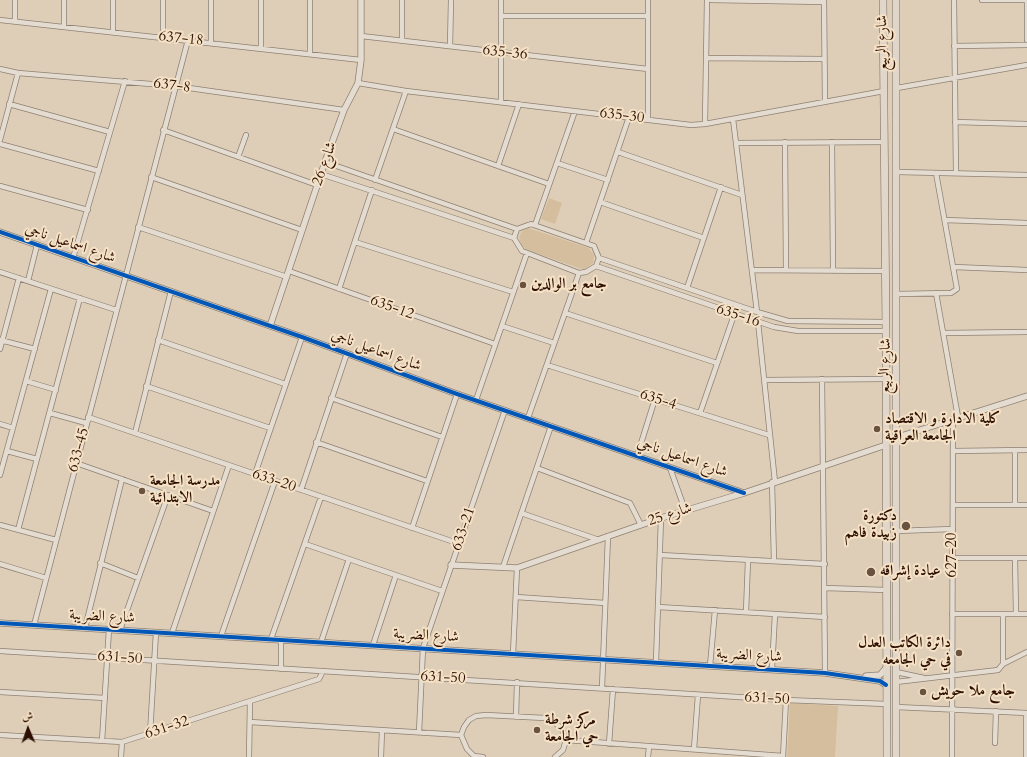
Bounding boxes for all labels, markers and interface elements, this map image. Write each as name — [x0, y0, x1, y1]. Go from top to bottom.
street label: شارع الربيع — [874, 15, 892, 71]
street label: 637-18 — [158, 28, 204, 50]
street label: 635-36 — [482, 42, 528, 64]
street label: 637-8 — [152, 75, 192, 97]
street label: 635-30 — [599, 104, 645, 128]
street label: شارع 26 — [309, 140, 341, 188]
street label: شارع اسماعيل ناجي — [22, 220, 118, 268]
place label: جامع بر الوالدين — [531, 276, 607, 294]
marker: جامع بر الوالدين — [518, 280, 528, 290]
street label: 635-12 — [368, 292, 416, 324]
street label: 635-16 — [714, 300, 762, 332]
street label: شارع اسماعيل ناجي — [329, 326, 423, 376]
street label: شارع الربيع — [877, 338, 895, 394]
street label: 635-4 — [637, 386, 679, 414]
place label: كلية الادارة و الاقتصاد الجامعة العراقية — [885, 411, 1000, 446]
marker: كلية الادارة و الاقتصاد الجامعة العراقية — [872, 424, 882, 434]
street label: 633-45 — [64, 426, 94, 474]
street label: شارع اسماعيل ناجي — [634, 434, 730, 482]
street label: 633-20 — [250, 465, 298, 497]
place label: مدرسة الجامعة الابتدائية — [150, 473, 220, 508]
marker: مدرسة الجامعة الابتدائية — [137, 486, 147, 496]
street label: شارع 25 — [646, 499, 694, 531]
street label: 633-21 — [448, 505, 480, 553]
place label: دكتورة زبيدة فاهم — [844, 508, 897, 543]
marker: دكتورة زبيدة فاهم — [900, 520, 912, 532]
street label: 627-20 — [944, 532, 962, 578]
place label: عيادة إشراقه — [880, 563, 941, 581]
marker: عيادة إشراقه — [865, 566, 877, 578]
street label: شارع الضريبة — [69, 606, 135, 628]
street label: شارع الضريبة — [393, 625, 459, 647]
place label: دائرة الكاتب العدل في حي الجامعه — [858, 635, 951, 670]
street label: شارع الضريبة — [716, 645, 782, 667]
street label: 631-50 — [97, 647, 143, 669]
marker: دائرة الكاتب العدل في حي الجامعه — [954, 648, 964, 658]
street label: 631-50 — [420, 668, 466, 688]
place label: جامع ملا حويش — [931, 683, 1015, 701]
marker: جامع ملا حويش — [918, 687, 928, 697]
street label: 631-50 — [744, 689, 790, 709]
north arrow — [8, 709, 48, 749]
text: ش — [22, 709, 33, 724]
street label: 631-32 — [143, 712, 191, 744]
place label: مركز شرطة حي الجامعة — [545, 712, 599, 747]
marker: مركز شرطة حي الجامعة — [532, 725, 542, 735]

